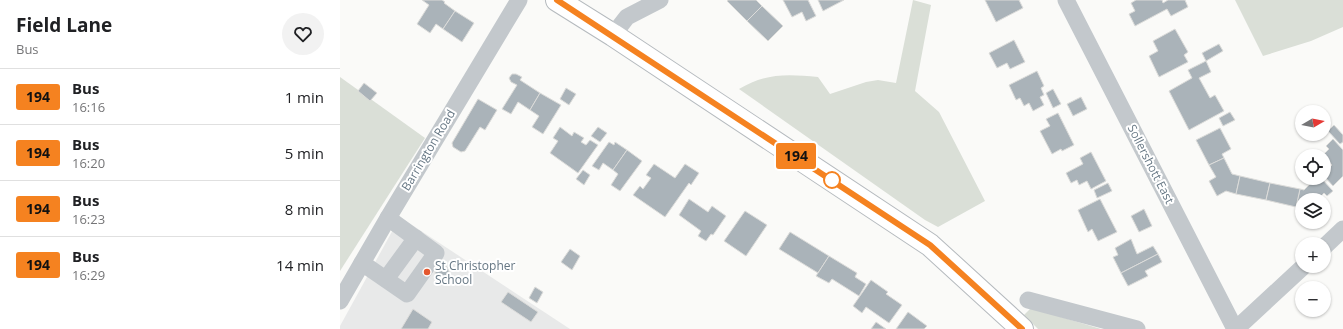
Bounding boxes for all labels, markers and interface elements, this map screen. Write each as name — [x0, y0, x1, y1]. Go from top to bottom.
text: Field Lane — [16, 12, 112, 38]
button: heart — [282, 13, 324, 55]
text: Bus — [16, 40, 39, 58]
text: Bus — [72, 78, 99, 98]
text: 194 — [26, 87, 50, 106]
text: 1 min — [285, 87, 324, 107]
text: 16:16 — [72, 98, 105, 116]
north arrow — [1295, 105, 1331, 141]
map controls — [1295, 105, 1331, 317]
street label: Barrington Road — [397, 106, 459, 194]
street label: Sollershott East — [1124, 121, 1178, 207]
text: Bus — [72, 134, 99, 154]
text: 194 — [26, 143, 50, 162]
text: 5 min — [285, 143, 324, 163]
line badge: 194 — [773, 143, 819, 169]
text: 194 — [784, 146, 808, 165]
button: locate — [1295, 149, 1331, 185]
text: 16:20 — [72, 154, 105, 172]
unlabelled marker — [823, 171, 841, 189]
text: Bus — [72, 190, 99, 210]
button: layers — [1295, 193, 1331, 229]
text: 194 — [26, 199, 50, 218]
text: 8 min — [285, 199, 324, 219]
text: 16:23 — [72, 210, 105, 228]
button: + — [1295, 237, 1331, 273]
text: Bus — [72, 246, 99, 266]
text: 194 — [26, 255, 50, 274]
text: 14 min — [276, 255, 324, 275]
place label: St Christopher School — [435, 257, 515, 288]
text: 16:29 — [72, 266, 105, 284]
marker: St Christopher School — [422, 267, 432, 277]
button: − — [1295, 281, 1331, 317]

